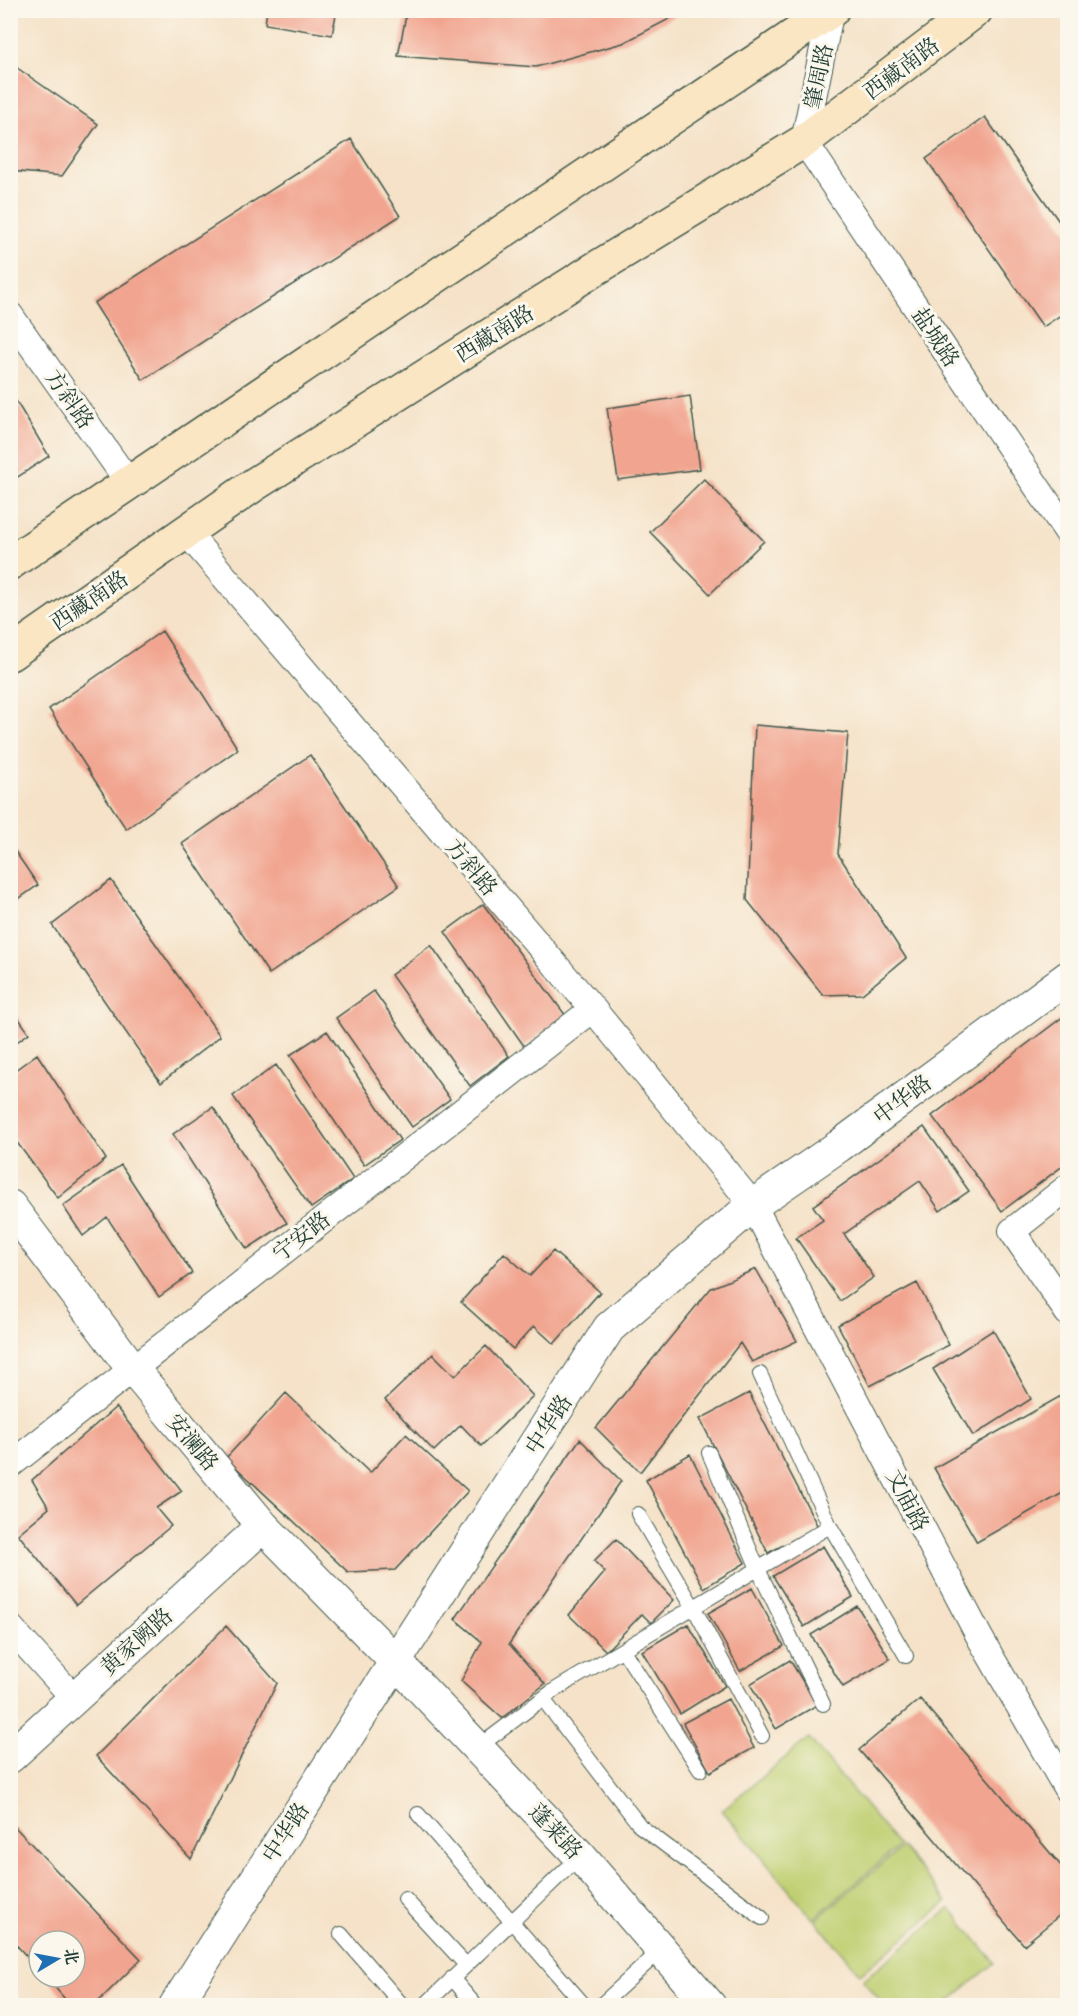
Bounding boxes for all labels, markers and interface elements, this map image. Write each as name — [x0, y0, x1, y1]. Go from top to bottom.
street label: 西藏南路 — [857, 30, 946, 107]
street label: 肇周路 — [797, 41, 841, 112]
street label: 西藏南路 — [449, 298, 540, 370]
street label: 盐城路 — [904, 302, 966, 373]
street label: 方斜路 — [38, 364, 100, 435]
street label: 西藏南路 — [45, 564, 134, 638]
street label: 方斜路 — [439, 833, 504, 903]
street label: 中华路 — [867, 1068, 938, 1132]
street label: 宁安路 — [266, 1205, 337, 1269]
street label: 中华路 — [518, 1389, 579, 1460]
street label: 安澜路 — [160, 1408, 225, 1478]
street label: 文庙路 — [878, 1464, 936, 1537]
street label: 黄家阙路 — [94, 1601, 179, 1682]
street label: 中华路 — [255, 1797, 316, 1868]
street label: 蓬莱路 — [522, 1797, 589, 1866]
north arrow — [27, 1929, 87, 1989]
text: 北 — [59, 1947, 83, 1966]

